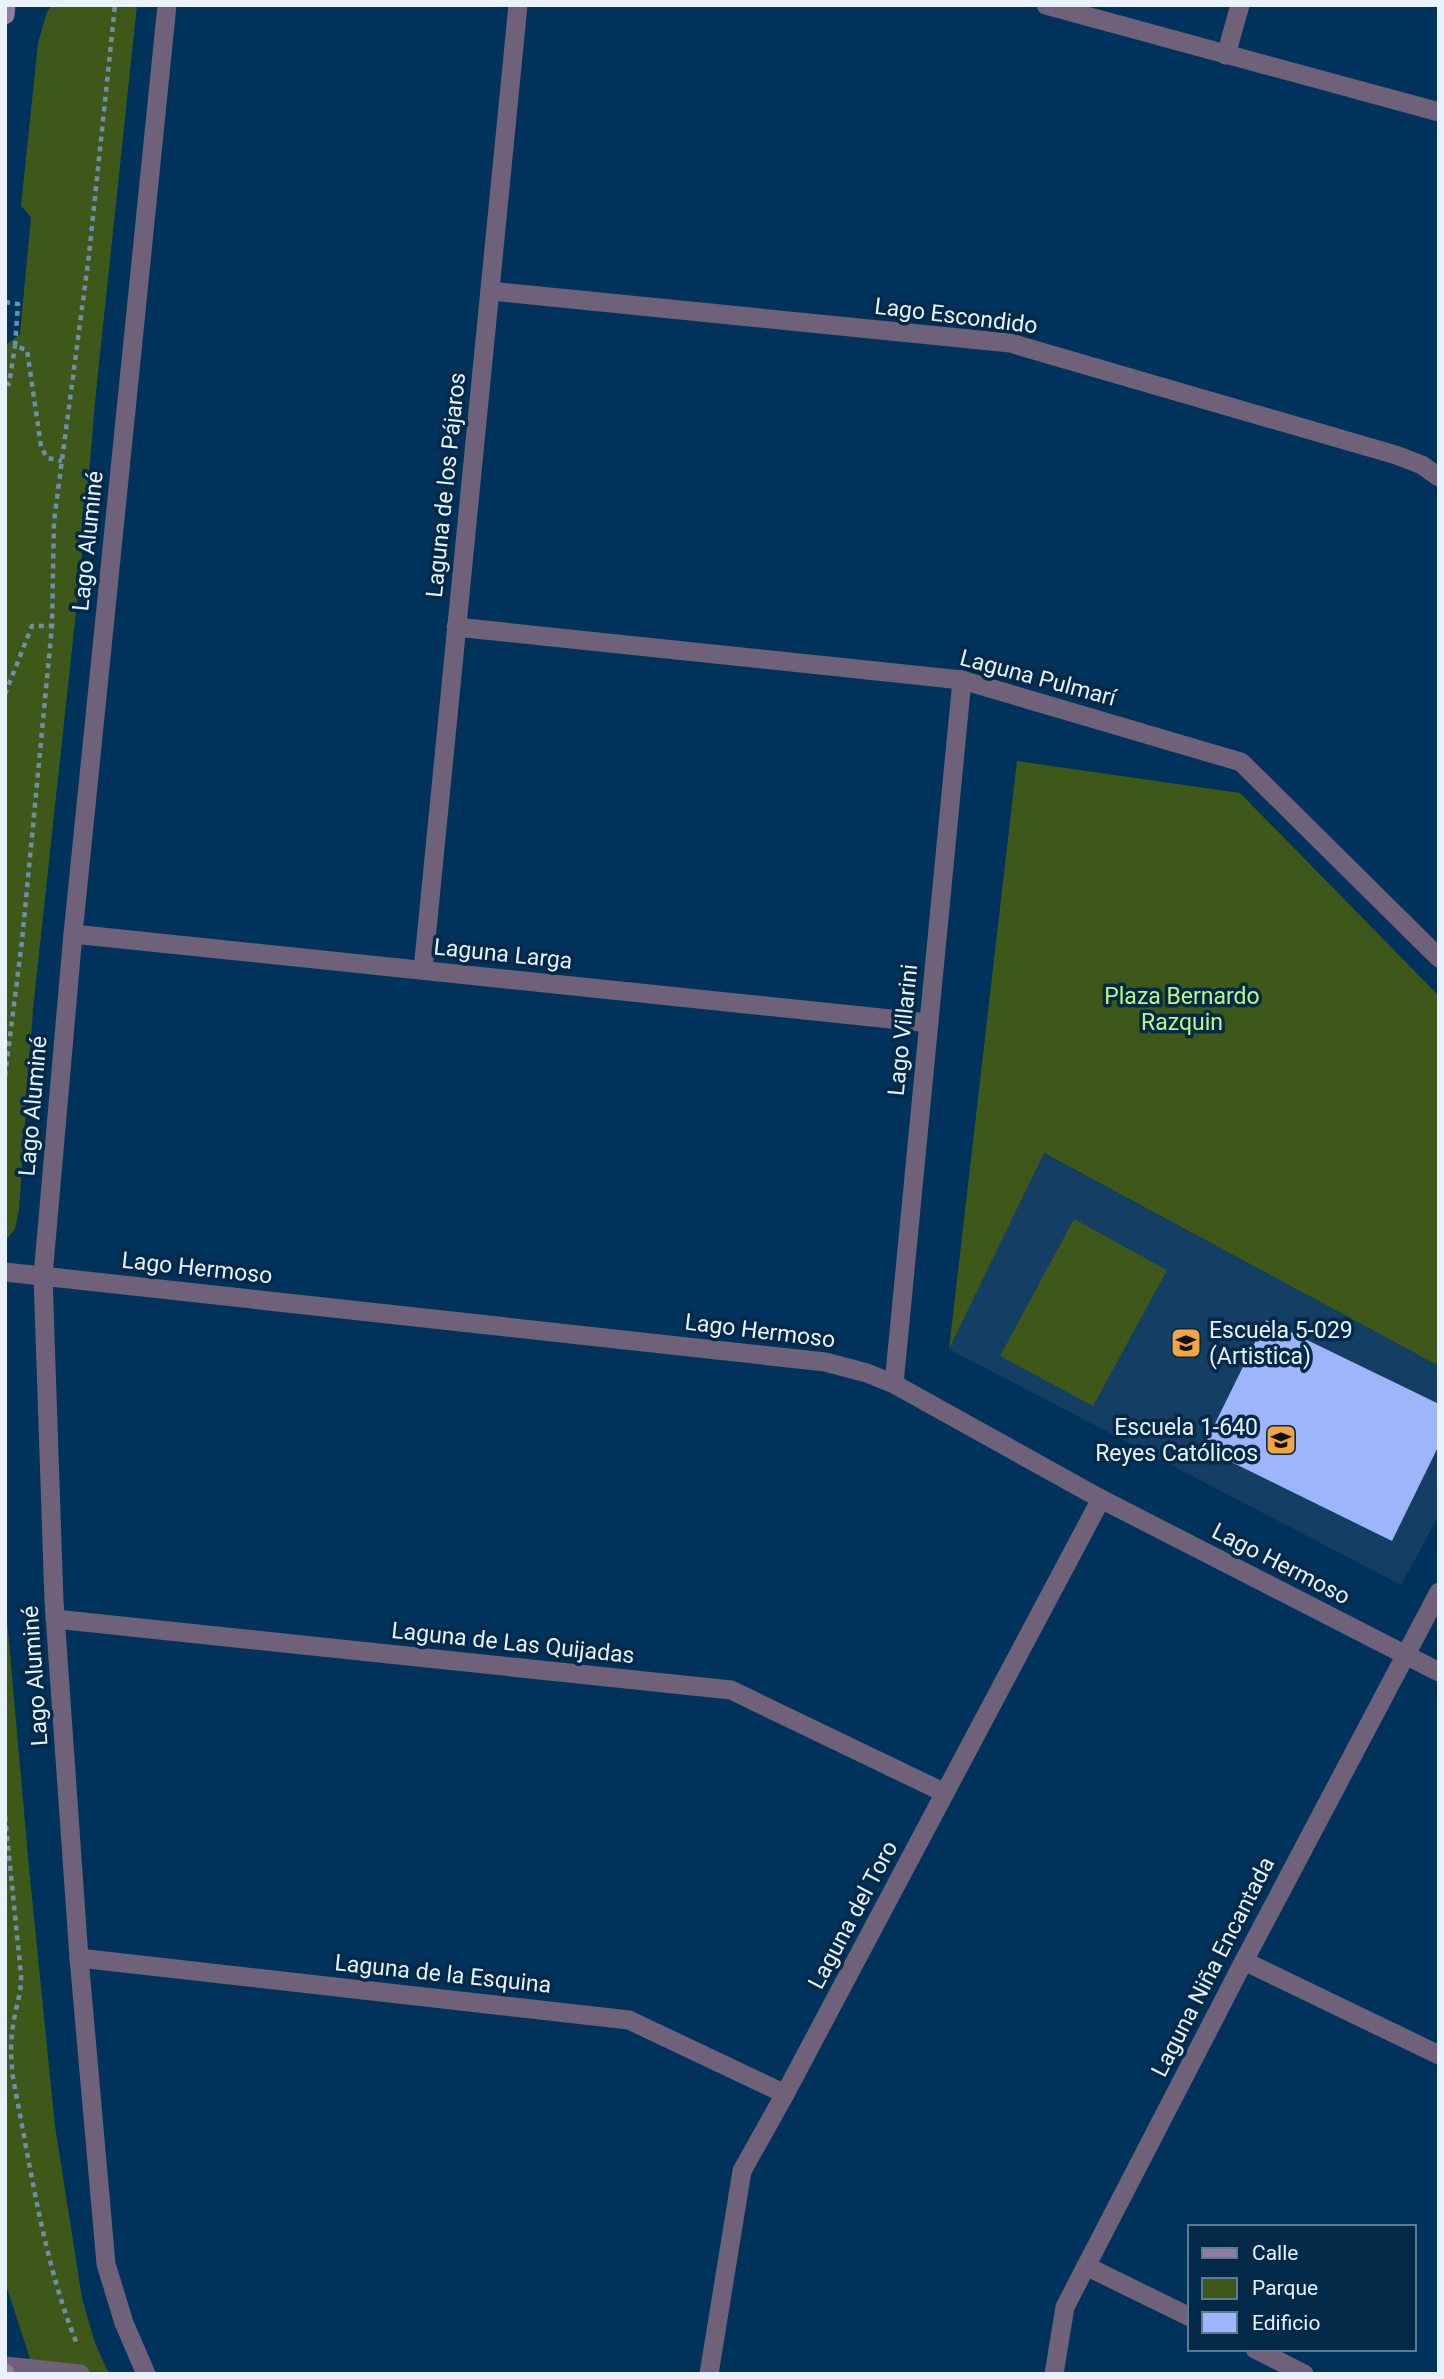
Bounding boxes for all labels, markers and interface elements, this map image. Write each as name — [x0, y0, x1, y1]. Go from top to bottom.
street label: Lago Escondido — [873, 293, 1039, 339]
street label: Laguna de los Pájaros — [421, 371, 471, 599]
street label: Lago Aluminé — [67, 470, 109, 612]
street label: Laguna Pulmarí — [957, 644, 1120, 712]
street label: Laguna Larga — [432, 933, 574, 975]
street label: Lago Villarini — [883, 963, 923, 1097]
park label: Plaza Bernardo Razquin — [1104, 983, 1260, 1036]
street label: Lago Aluminé — [13, 1035, 53, 1177]
street label: Lago Hermoso — [120, 1247, 274, 1289]
street label: Lago Hermoso — [683, 1308, 837, 1354]
place label: Escuela 5-029 (Artistica) — [1209, 1317, 1353, 1370]
school or university icon: Escuela 5-029 (Artistica) — [1169, 1326, 1203, 1360]
place label: Escuela 1-640 Reyes Católicos — [1095, 1414, 1258, 1467]
school or university icon: Escuela 1-640 Reyes Católicos — [1264, 1423, 1298, 1457]
street label: Lago Hermoso — [1207, 1518, 1355, 1610]
street label: Lago Aluminé — [17, 1605, 53, 1747]
street label: Laguna de Las Quijadas — [390, 1617, 636, 1669]
street label: Laguna del Toro — [803, 1836, 903, 1994]
street label: Laguna Niña Encantada — [1146, 1853, 1280, 2081]
street label: Laguna de la Esquina — [333, 1949, 553, 1999]
legend — [1188, 2225, 1416, 2351]
text: Calle — [1252, 2241, 1298, 2265]
text: Parque — [1252, 2276, 1318, 2300]
text: Edificio — [1252, 2311, 1320, 2335]

